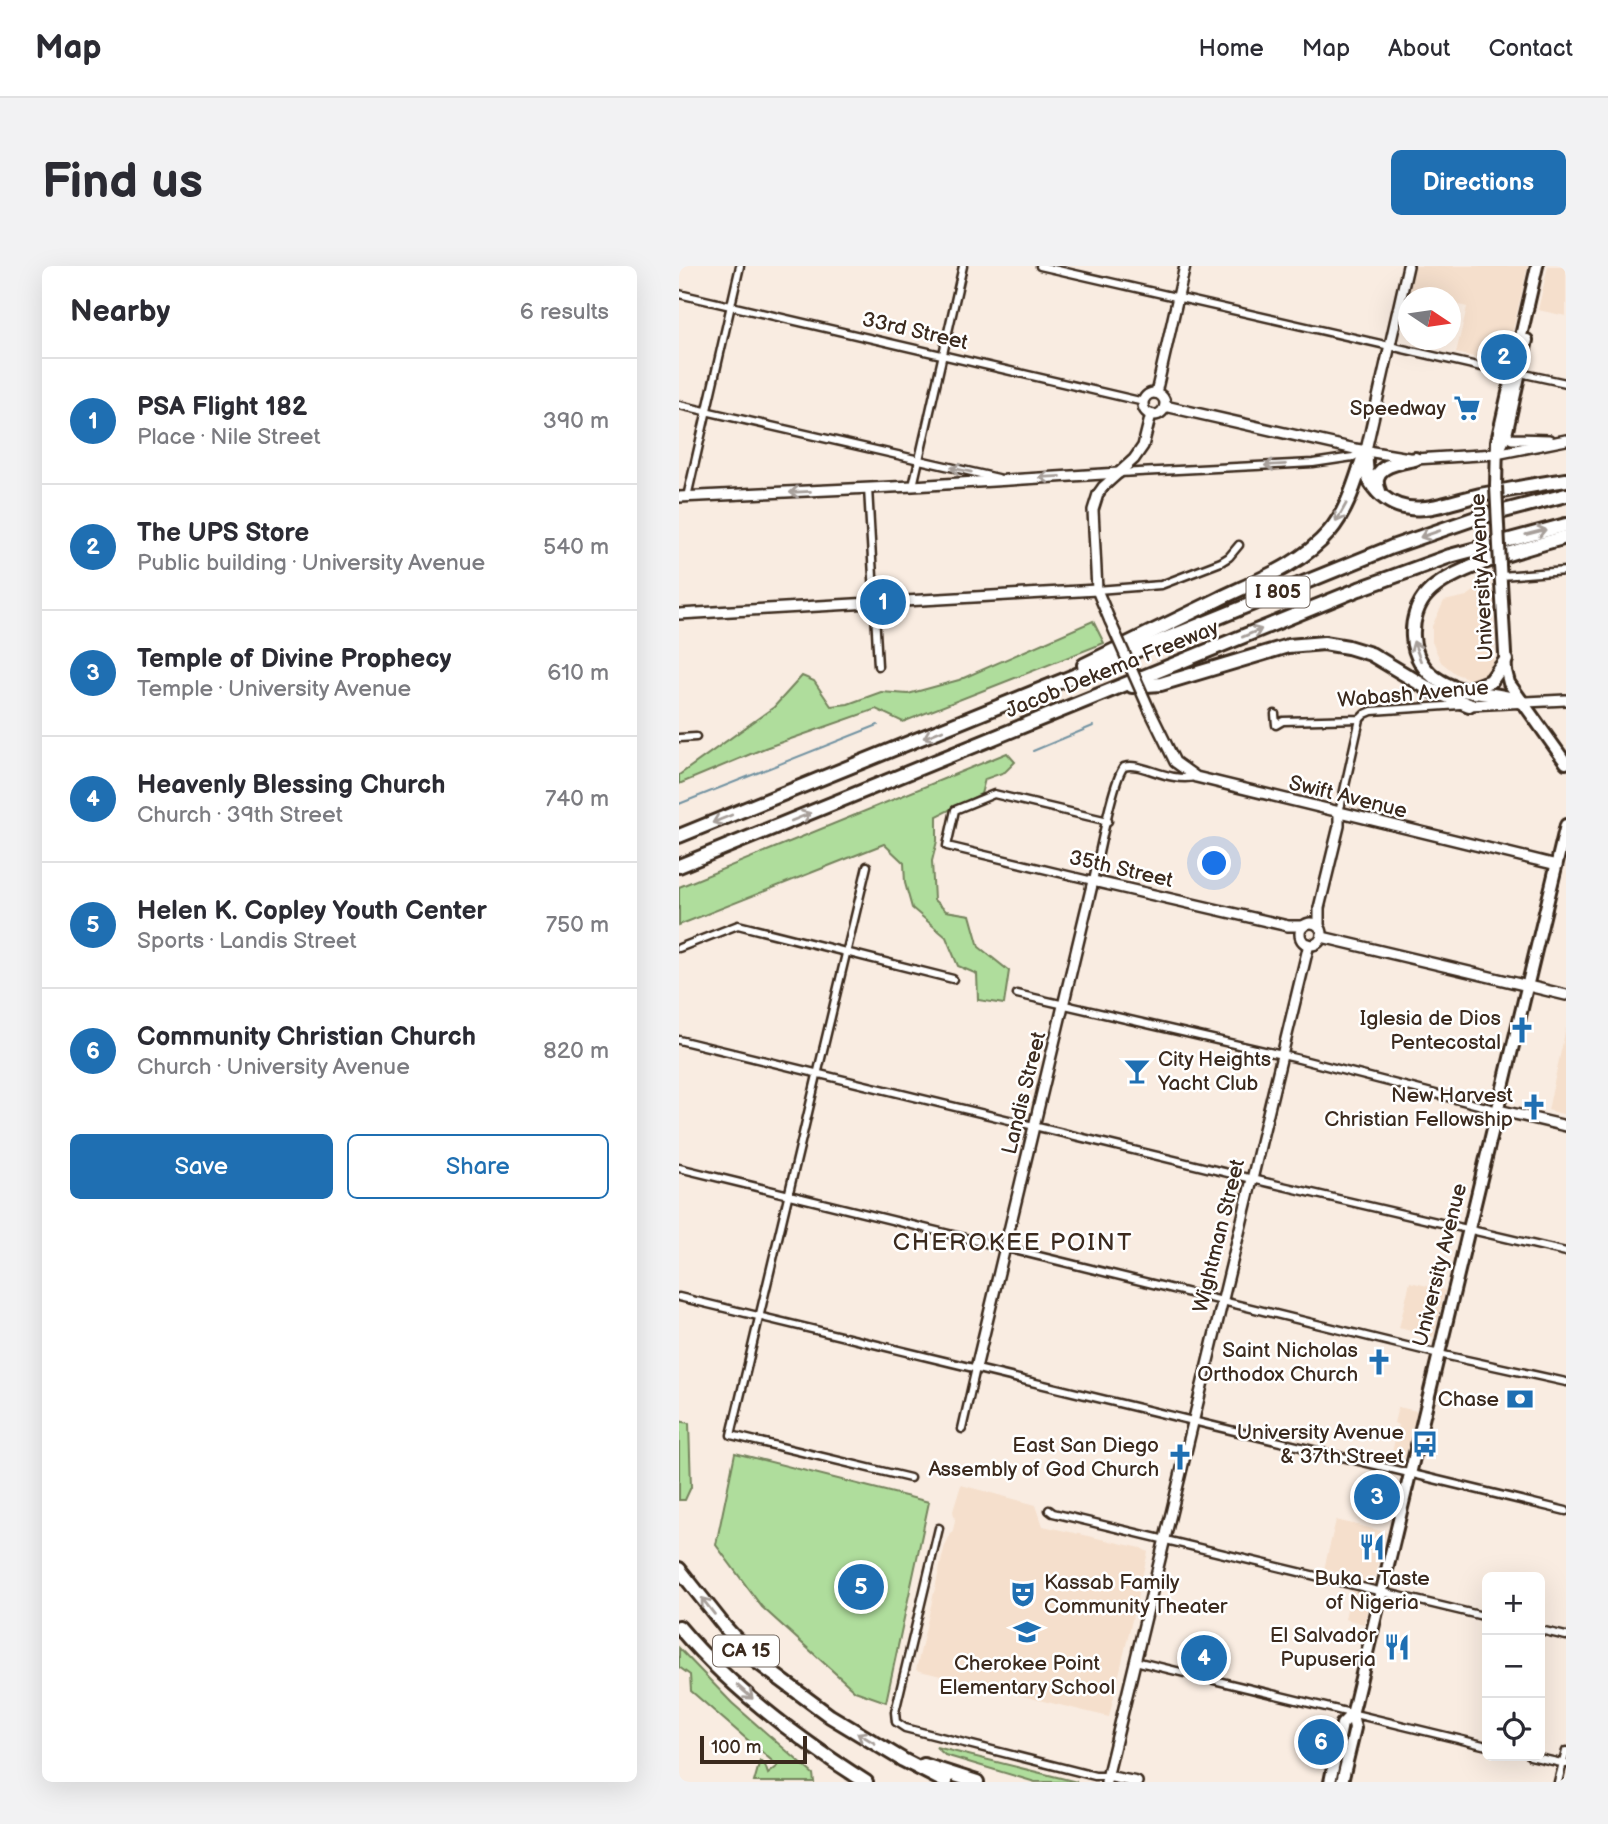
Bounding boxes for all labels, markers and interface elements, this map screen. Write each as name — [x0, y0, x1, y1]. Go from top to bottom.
text: Map — [35, 28, 101, 68]
text: Home — [1199, 34, 1264, 63]
text: Map — [1302, 34, 1350, 63]
text: About — [1388, 34, 1450, 63]
text: Contact — [1488, 34, 1573, 63]
button: Directions — [1391, 150, 1566, 215]
text: Find us — [42, 153, 203, 212]
north arrow — [1398, 287, 1461, 350]
text: Nearby — [70, 294, 170, 330]
text: 6 results — [520, 298, 609, 326]
street label: 33rd Street — [860, 307, 971, 355]
pin: 2 — [1481, 331, 1527, 383]
text: PSA Flight 182 — [137, 392, 307, 423]
supermarket icon: Speedway — [1452, 393, 1482, 423]
place label: Speedway — [1350, 396, 1447, 421]
text: 1 — [88, 407, 98, 435]
text: 390 m — [543, 407, 609, 435]
text: Place · Nile Street — [137, 423, 321, 451]
one-way arrow — [1265, 459, 1287, 472]
one-way arrow — [950, 463, 973, 477]
one-way arrow — [1039, 470, 1062, 483]
one-way arrow — [789, 486, 812, 499]
street label: University Avenue — [1465, 493, 1499, 661]
one-way arrow — [1334, 503, 1348, 523]
text: The UPS Store — [137, 518, 309, 549]
one-way arrow — [1524, 525, 1546, 538]
one-way arrow — [1419, 529, 1441, 541]
text: 2 — [86, 533, 100, 561]
text: 540 m — [543, 533, 609, 561]
text: Public building · University Avenue — [137, 549, 485, 577]
pin: 1 — [860, 576, 906, 628]
road number: I 805 — [1247, 576, 1309, 608]
street label: Jacob Dekema Freeway — [1002, 615, 1223, 723]
one-way arrow — [1241, 625, 1263, 638]
one-way arrow — [1410, 641, 1422, 663]
text: Temple of Divine Prophecy — [137, 644, 451, 675]
text: 3 — [86, 659, 100, 687]
text: 610 m — [547, 659, 609, 687]
text: Temple · University Avenue — [137, 675, 411, 703]
street label: Wabash Avenue — [1336, 675, 1490, 713]
one-way arrow — [923, 728, 945, 741]
text: Heavenly Blessing Church — [137, 770, 445, 801]
street label: Swift Avenue — [1286, 770, 1410, 824]
text: 4 — [86, 785, 100, 813]
text: 740 m — [545, 785, 609, 813]
text: Church · 39th Street — [137, 801, 343, 829]
one-way arrow — [790, 809, 811, 822]
one-way arrow — [712, 814, 734, 827]
street label: 35th Street — [1067, 845, 1176, 893]
your location — [1197, 846, 1231, 880]
text: Helen K. Copley Youth Center — [137, 896, 487, 927]
text: 5 — [86, 911, 100, 939]
text: 750 m — [546, 911, 609, 939]
text: Sports · Landis Street — [137, 927, 356, 955]
place label: Iglesia de Dios Pentecostal — [1360, 1006, 1501, 1055]
church icon: Iglesia de Dios Pentecostal — [1507, 1015, 1537, 1045]
text: Community Christian Church — [137, 1022, 476, 1053]
street label: Landis Street — [997, 1029, 1051, 1157]
text: 6 — [86, 1037, 100, 1065]
text: 820 m — [543, 1037, 609, 1065]
place label: City Heights Yacht Club — [1157, 1047, 1271, 1096]
text: Church · University Avenue — [137, 1053, 410, 1081]
bar icon: City Heights Yacht Club — [1122, 1056, 1152, 1086]
place label: New Harvest Christian Fellowship — [1324, 1083, 1514, 1132]
church icon: New Harvest Christian Fellowship — [1519, 1092, 1549, 1122]
button: Save — [70, 1134, 333, 1199]
button: Share — [347, 1134, 609, 1199]
street label: Wightman Street — [1188, 1156, 1250, 1315]
street label: University Avenue — [1408, 1181, 1472, 1349]
district label: CHEROKEE POINT — [893, 1228, 1133, 1257]
place label: Saint Nicholas Orthodox Church — [1197, 1338, 1358, 1387]
church icon: Saint Nicholas Orthodox Church — [1364, 1347, 1394, 1377]
bank icon: Chase — [1505, 1384, 1535, 1414]
place label: Chase — [1438, 1387, 1499, 1412]
place label: University Avenue & 37th Street — [1237, 1420, 1405, 1469]
bus stop icon: University Avenue & 37th Street — [1410, 1429, 1440, 1459]
place label: East San Diego Assembly of God Church — [928, 1433, 1159, 1482]
church icon: East San Diego Assembly of God Church — [1165, 1442, 1195, 1472]
pin: 3 — [1354, 1471, 1400, 1523]
restaurant icon: Buka - Taste of Nigeria — [1357, 1532, 1387, 1562]
pin: 5 — [838, 1561, 884, 1613]
place label: Buka - Taste of Nigeria — [1314, 1566, 1430, 1615]
place label: Kassab Family Community Theater — [1044, 1570, 1228, 1619]
map controls — [1482, 1572, 1545, 1761]
button: + — [1482, 1572, 1545, 1635]
theatre icon: Kassab Family Community Theater — [1008, 1579, 1038, 1609]
one-way arrow — [700, 1597, 715, 1615]
school or university icon: Cherokee Point Elementary School — [1012, 1617, 1042, 1647]
place label: El Salvador Pupuseria — [1270, 1623, 1376, 1672]
pin: 4 — [1181, 1632, 1227, 1684]
restaurant icon: El Salvador Pupuseria — [1382, 1632, 1412, 1662]
button: − — [1482, 1635, 1545, 1698]
road number: CA 15 — [713, 1636, 779, 1666]
place label: Cherokee Point Elementary School — [939, 1651, 1115, 1700]
one-way arrow — [735, 1684, 753, 1700]
button: locate — [1482, 1698, 1545, 1761]
pin: 6 — [1298, 1716, 1344, 1768]
one-way arrow — [857, 1731, 877, 1745]
scale bar — [700, 1733, 807, 1765]
text: 100 m — [711, 1736, 762, 1759]

